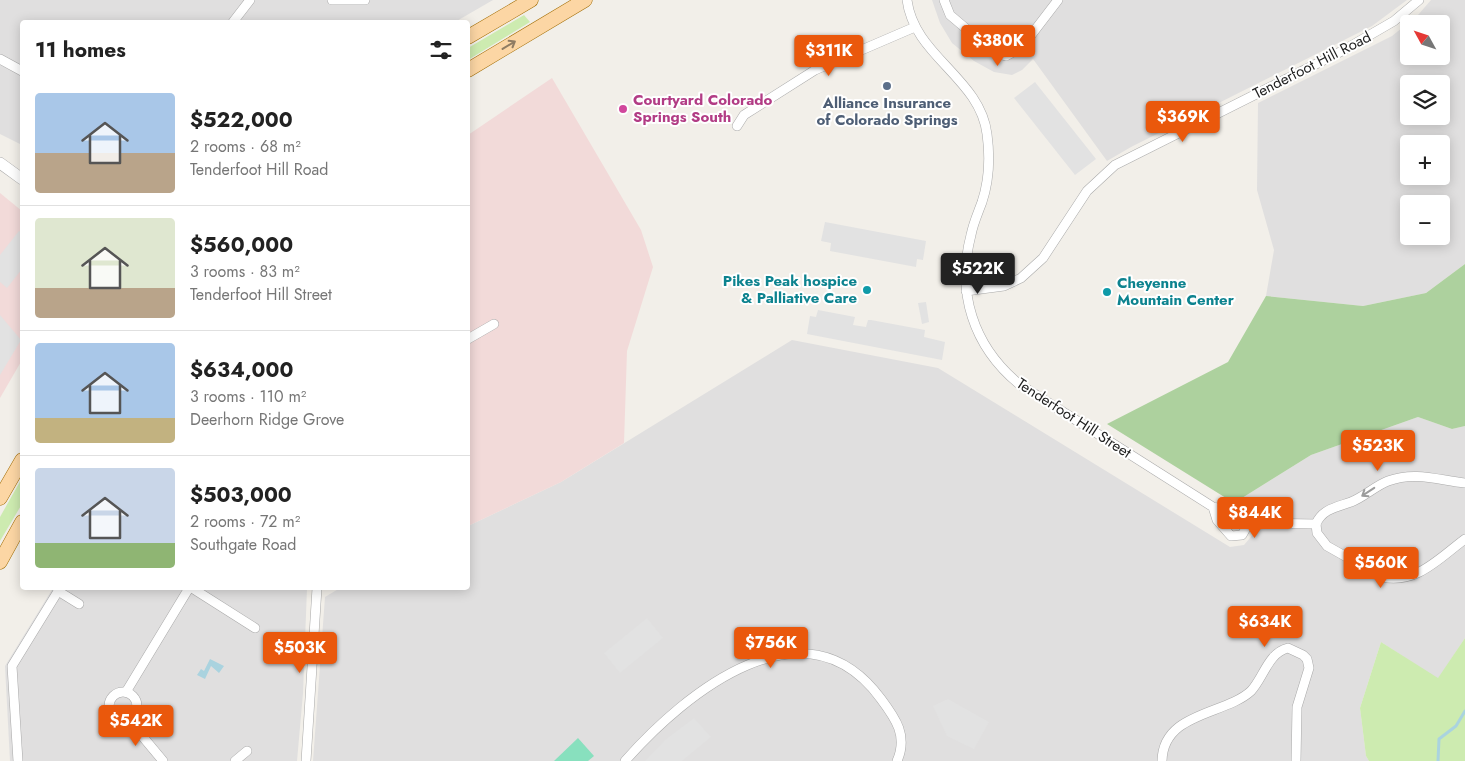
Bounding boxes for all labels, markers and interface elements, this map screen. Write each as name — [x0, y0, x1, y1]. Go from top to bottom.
north arrow — [1400, 15, 1450, 65]
map controls — [1400, 15, 1450, 245]
pin: $380K — [963, 24, 1033, 67]
street label: Tenderfoot Hill Road — [1249, 26, 1375, 104]
text: $380K — [972, 29, 1024, 52]
pin: $311K — [794, 34, 864, 77]
text: 11 homes — [35, 35, 126, 65]
icon: filters — [427, 36, 455, 64]
one-way arrow — [502, 39, 516, 49]
text: $311K — [805, 39, 853, 62]
button: layers — [1400, 75, 1450, 125]
marker: Alliance Insurance of Colorado Springs — [881, 80, 893, 92]
place label: Courtyard Colorado Springs South — [633, 89, 773, 128]
place label: Alliance Insurance of Colorado Springs — [816, 92, 958, 131]
pin: $369K — [1148, 100, 1218, 143]
marker: Courtyard Colorado Springs South — [617, 103, 629, 115]
text: $522,000 — [190, 105, 293, 135]
text: $369K — [1157, 105, 1209, 128]
icon: home — [75, 113, 135, 173]
text: 2 rooms · 68 m² — [190, 135, 301, 158]
button: + — [1400, 135, 1450, 185]
text: Tenderfoot Hill Road — [190, 158, 328, 181]
button: − — [1400, 195, 1450, 245]
text: $560,000 — [190, 230, 293, 260]
icon: home — [75, 238, 135, 298]
pin: $522K — [943, 252, 1013, 295]
text: $522K — [952, 257, 1004, 280]
text: 3 rooms · 83 m² — [190, 260, 300, 283]
place label: Pikes Peak hospice & Palliative Care — [723, 270, 857, 309]
place label: Cheyenne Mountain Center — [1117, 272, 1235, 311]
text: Tenderfoot Hill Street — [190, 283, 332, 306]
marker: Pikes Peak hospice & Palliative Care — [861, 284, 873, 296]
marker: Cheyenne Mountain Center — [1101, 286, 1113, 298]
text: $634,000 — [190, 355, 293, 385]
icon: home — [75, 363, 135, 423]
street label: Tenderfoot Hill Street — [1012, 373, 1136, 464]
text: 3 rooms · 110 m² — [190, 385, 306, 408]
text: Deerhorn Ridge Grove — [190, 408, 344, 431]
pin: $523K — [1343, 430, 1413, 472]
text: $523K — [1352, 434, 1404, 457]
text: $503,000 — [190, 480, 292, 510]
one-way arrow — [1362, 487, 1376, 497]
icon: home — [75, 488, 135, 548]
pin: $844K — [1220, 496, 1290, 539]
text: $844K — [1228, 501, 1282, 524]
text: 2 rooms · 72 m² — [190, 510, 300, 533]
text: Southgate Road — [190, 533, 296, 556]
pin: $560K — [1346, 546, 1416, 589]
text: $560K — [1355, 551, 1407, 574]
pin: $634K — [1230, 606, 1300, 648]
text: $634K — [1239, 610, 1291, 633]
pin: $756K — [736, 626, 806, 669]
text: $756K — [745, 631, 797, 654]
pin: $503K — [265, 632, 335, 674]
text: $503K — [274, 636, 326, 659]
pin: $542K — [101, 704, 171, 747]
text: $542K — [109, 709, 163, 732]

